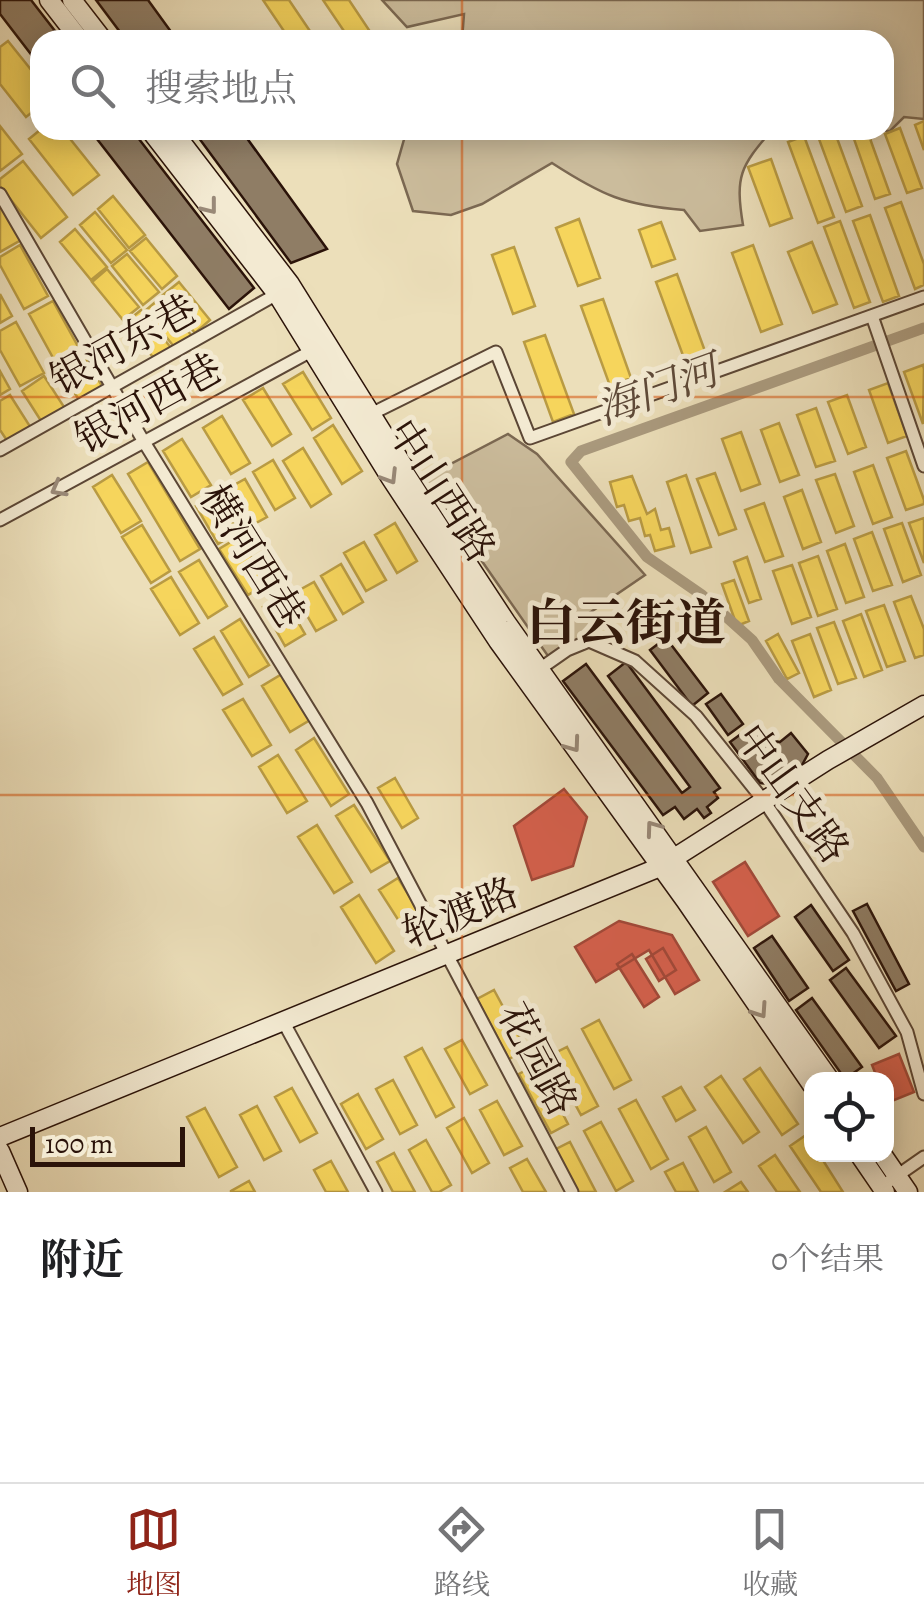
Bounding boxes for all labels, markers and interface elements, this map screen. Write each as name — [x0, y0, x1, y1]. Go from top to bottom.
search box — [30, 30, 894, 140]
icon: search — [65, 58, 120, 113]
text: 搜索地点 — [145, 62, 297, 114]
one-way arrow — [198, 196, 215, 214]
street label: 银河东巷 — [40, 282, 207, 407]
water label: 海门河 — [588, 339, 733, 438]
street label: 银河西巷 — [65, 341, 232, 466]
street label: 中山西路 — [375, 408, 508, 572]
one-way arrow — [378, 466, 397, 484]
street label: 横河西巷 — [187, 474, 318, 639]
one-way arrow — [50, 477, 68, 497]
district label: 白云街道 — [526, 589, 726, 657]
street label: 中山支路 — [723, 712, 862, 874]
one-way arrow — [561, 734, 579, 753]
one-way arrow — [647, 821, 665, 839]
street label: 轮渡路 — [394, 864, 526, 960]
street label: 花园路 — [485, 993, 590, 1125]
one-way arrow — [748, 999, 766, 1018]
map controls — [804, 1072, 894, 1162]
button: locate — [804, 1072, 894, 1162]
scale bar — [30, 1122, 185, 1166]
text: 100 m — [45, 1125, 113, 1163]
text: 附近 — [40, 1231, 124, 1288]
text: 0个结果 — [771, 1237, 884, 1281]
tab: 地图 — [126, 1502, 182, 1604]
tab: 路线 — [434, 1502, 490, 1604]
tab: 收藏 — [742, 1502, 798, 1604]

